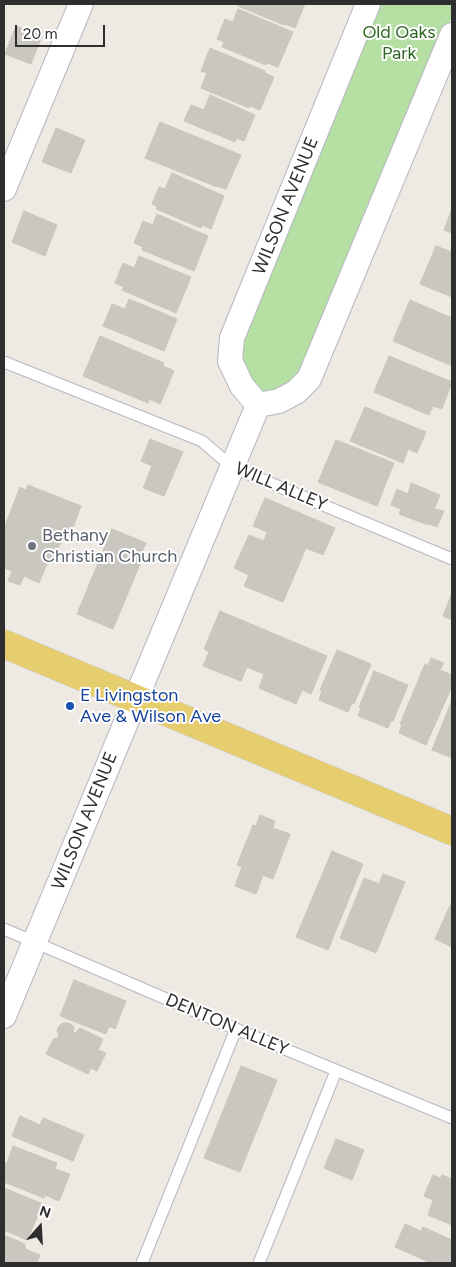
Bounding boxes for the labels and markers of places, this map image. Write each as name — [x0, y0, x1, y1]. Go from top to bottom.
place label: Bethany Christian Church — [42, 525, 177, 568]
marker: Bethany Christian Church — [26, 540, 38, 552]
place label: E Livingston Ave & Wilson Ave — [80, 685, 221, 728]
marker: E Livingston Ave & Wilson Ave — [64, 700, 76, 712]

